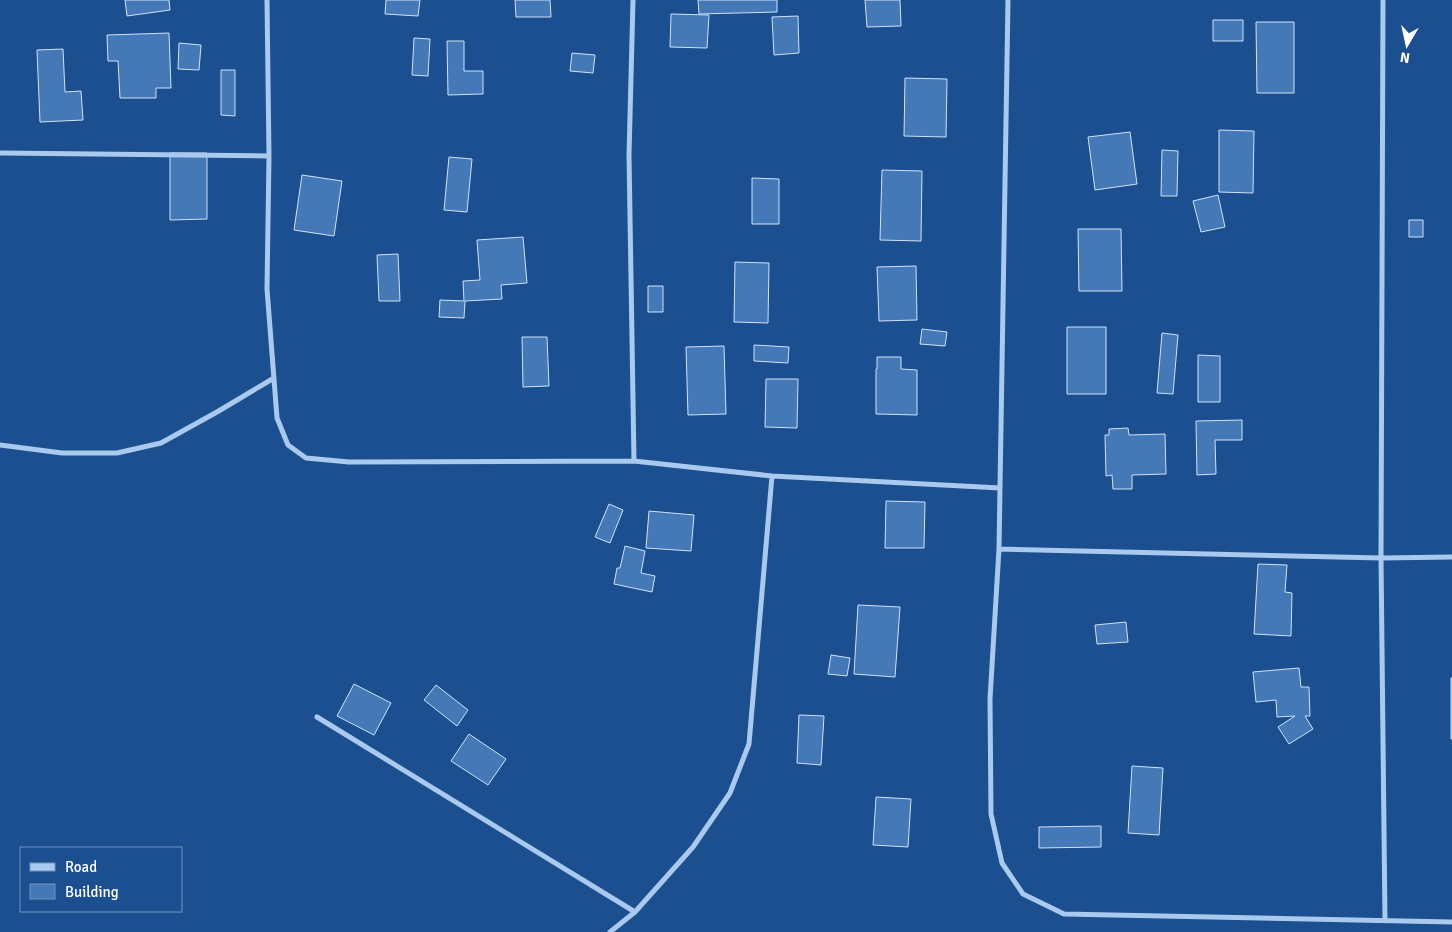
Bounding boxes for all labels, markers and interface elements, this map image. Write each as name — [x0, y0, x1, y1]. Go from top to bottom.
north arrow — [1382, 20, 1432, 70]
text: N — [1399, 48, 1411, 67]
legend — [20, 847, 182, 912]
text: Road — [65, 858, 97, 876]
text: Building — [65, 883, 119, 901]

